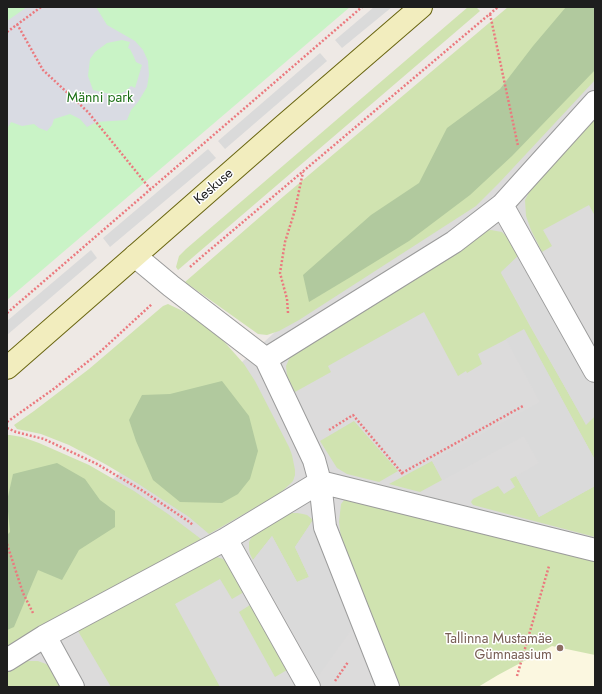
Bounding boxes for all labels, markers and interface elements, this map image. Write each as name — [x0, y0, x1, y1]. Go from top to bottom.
park label: Männi park — [67, 91, 133, 107]
street label: Keskuse — [191, 165, 237, 209]
place label: Tallinna Mustamäe Gümnaasium — [445, 632, 552, 664]
marker: Tallinna Mustamäe Gümnaasium — [555, 643, 565, 653]

